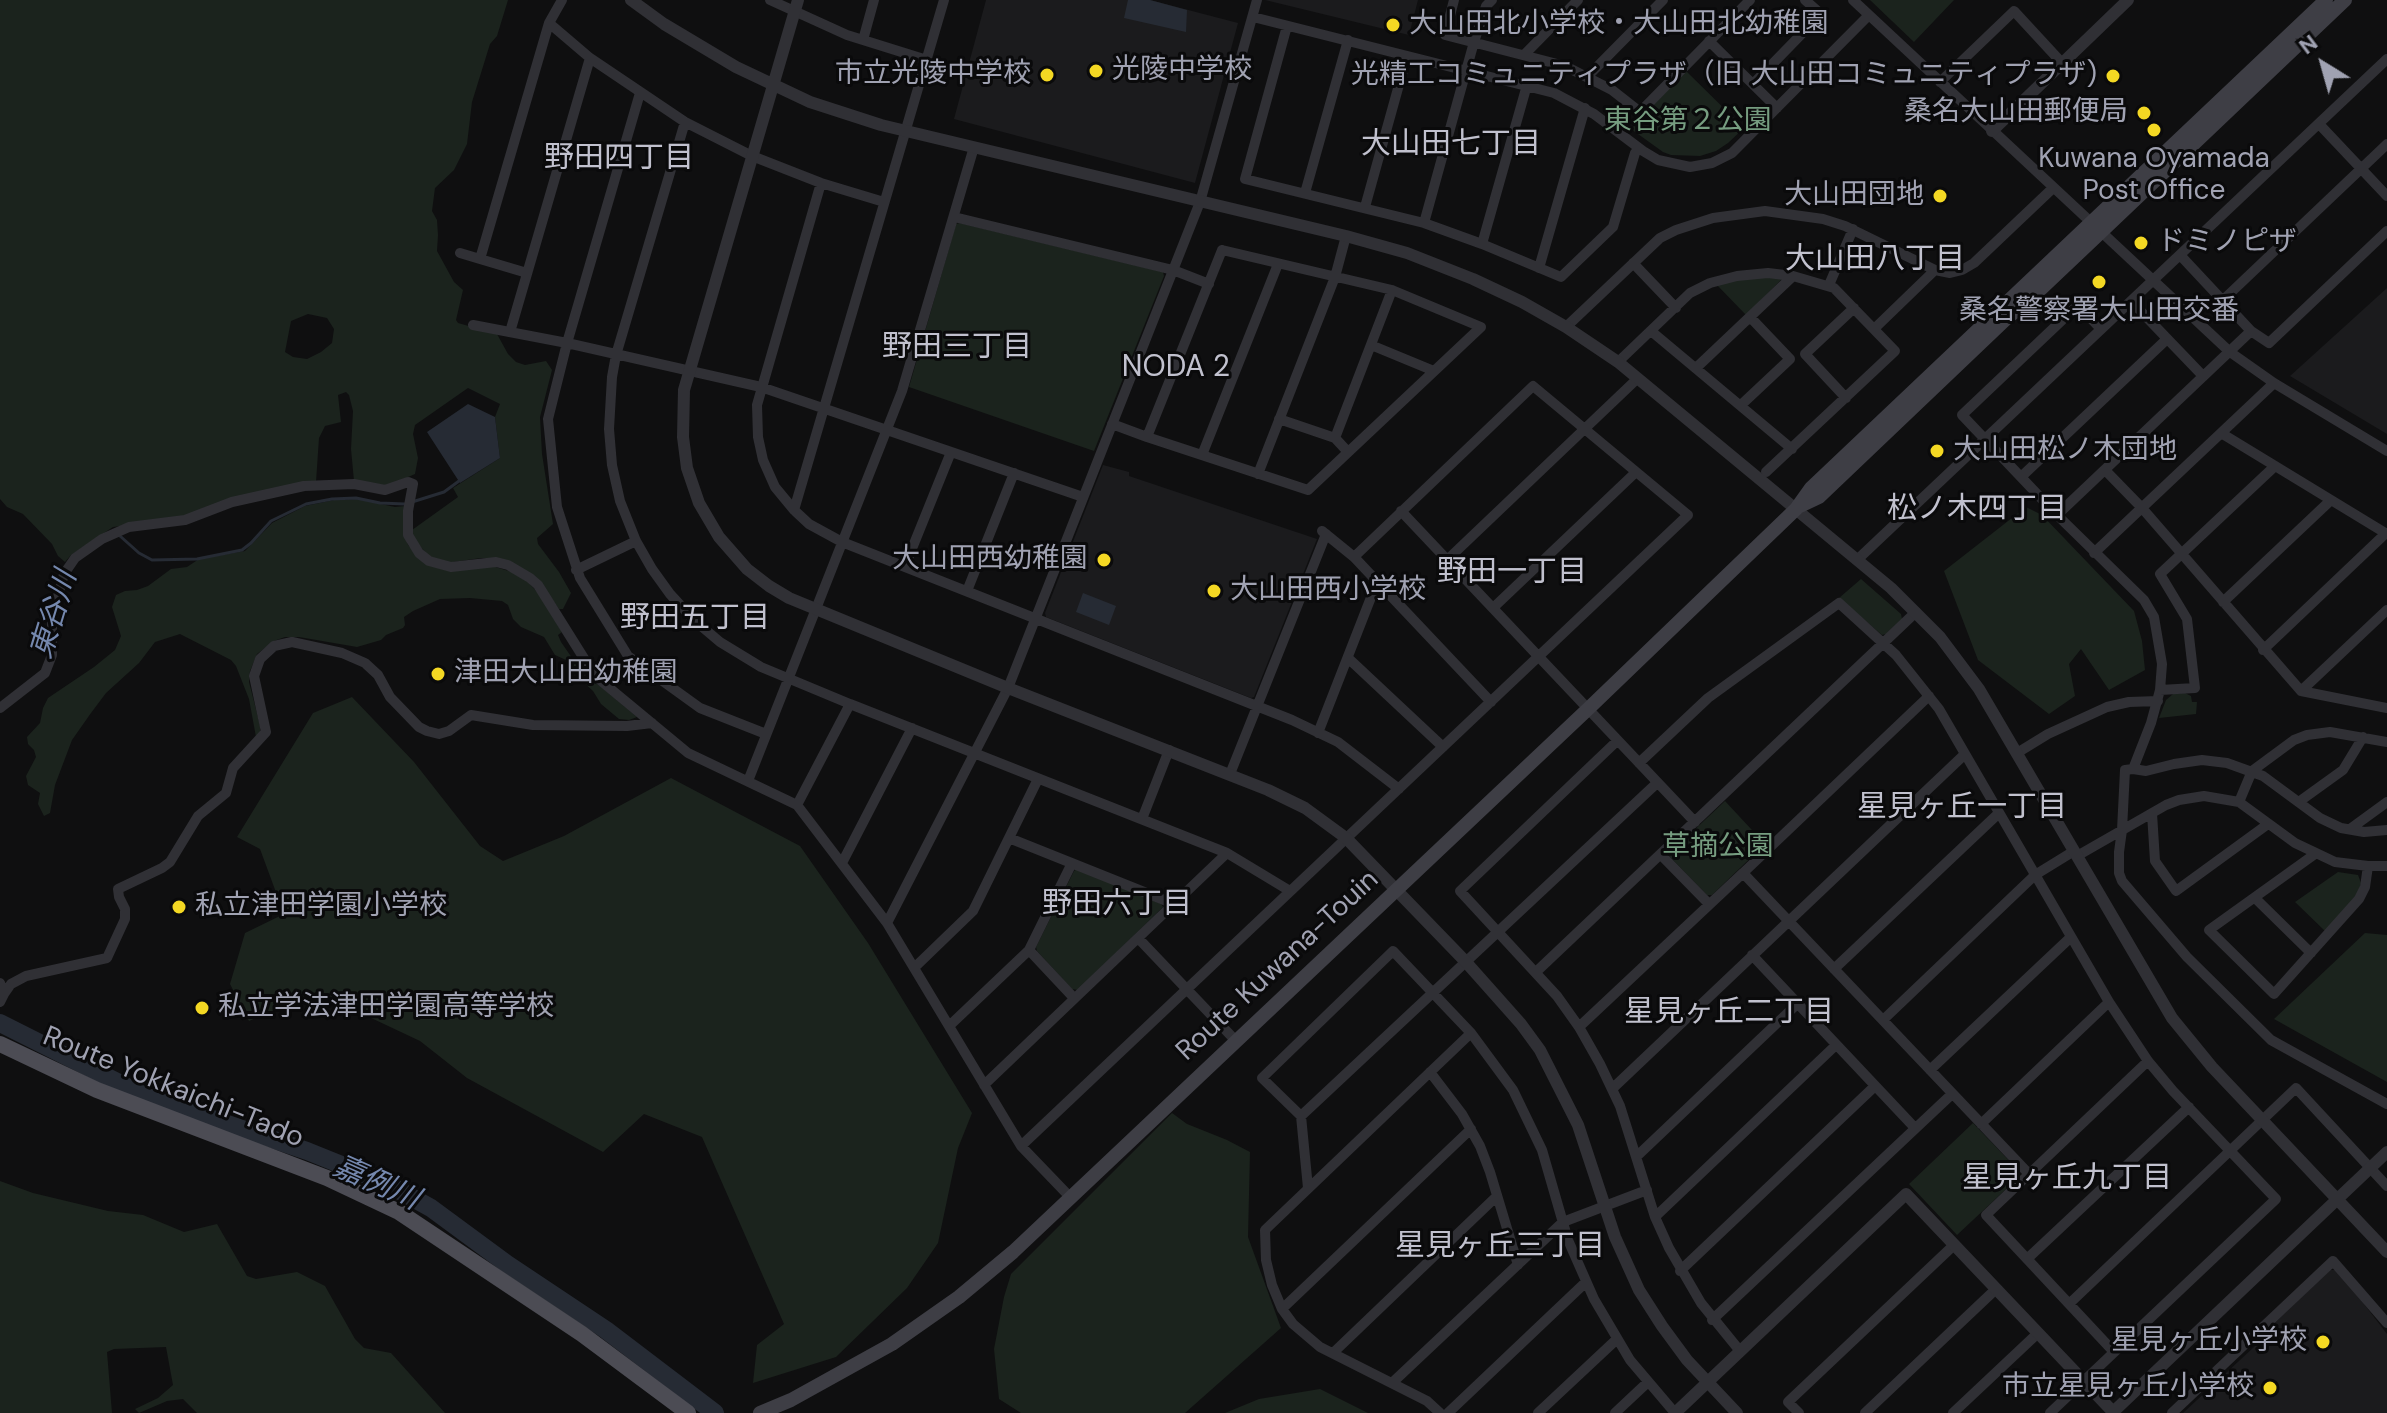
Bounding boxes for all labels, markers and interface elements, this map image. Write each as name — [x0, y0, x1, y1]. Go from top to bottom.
place label: 大山田北小学校・大山田北幼稚園 — [1409, 8, 1829, 42]
marker: 大山田北小学校・大山田北幼稚園 — [1384, 16, 1402, 34]
north arrow — [2283, 24, 2363, 104]
text: N — [2293, 28, 2323, 61]
place label: 光陵中学校 — [1112, 54, 1252, 88]
place label: 市立光陵中学校 — [835, 58, 1031, 92]
place label: 光精工コミュニティプラザ（旧 大山田コミュニティプラザ) — [1351, 59, 2097, 93]
marker: 光陵中学校 — [1087, 62, 1105, 80]
marker: 市立光陵中学校 — [1038, 66, 1056, 84]
marker: 光精工コミュニティプラザ（旧 大山田コミュニティプラザ) — [2104, 67, 2122, 85]
place label: 桑名大山田郵便局 — [1904, 96, 2128, 130]
marker: 桑名大山田郵便局 — [2135, 104, 2153, 122]
park label: 東谷第２公園 — [1604, 105, 1772, 139]
marker: Kuwana Oyamada Post Office — [2145, 121, 2163, 139]
district label: 大山田七丁目 — [1361, 127, 1541, 163]
district label: 野田四丁目 — [544, 141, 694, 177]
place label: Kuwana Oyamada Post Office — [2038, 143, 2270, 209]
place label: 大山田団地 — [1784, 179, 1924, 213]
marker: 大山田団地 — [1931, 187, 1949, 205]
place label: ドミノピザ — [2157, 226, 2297, 260]
marker: ドミノピザ — [2132, 234, 2150, 252]
district label: 大山田八丁目 — [1785, 242, 1965, 278]
marker: 桑名警察署大山田交番 — [2090, 273, 2108, 291]
place label: 桑名警察署大山田交番 — [1959, 295, 2239, 329]
district label: 野田三丁目 — [882, 330, 1032, 366]
district label: NODA 2 — [1116, 350, 1236, 386]
place label: 大山田松ノ木団地 — [1953, 434, 2177, 468]
marker: 大山田松ノ木団地 — [1928, 442, 1946, 460]
district label: 松ノ木四丁目 — [1887, 492, 2067, 528]
place label: 大山田西幼稚園 — [892, 543, 1088, 577]
marker: 大山田西幼稚園 — [1095, 551, 1113, 569]
district label: 野田一丁目 — [1437, 555, 1587, 591]
water label: 東谷川 — [25, 567, 85, 663]
place label: 大山田西小学校 — [1230, 574, 1426, 608]
marker: 大山田西小学校 — [1205, 582, 1223, 600]
district label: 野田五丁目 — [620, 601, 770, 637]
place label: 津田大山田幼稚園 — [454, 657, 678, 691]
marker: 津田大山田幼稚園 — [429, 665, 447, 683]
district label: 星見ヶ丘一丁目 — [1857, 790, 2067, 826]
park label: 草摘公園 — [1662, 831, 1774, 865]
street label: Route Kuwana-Touin — [1170, 864, 1386, 1068]
district label: 野田六丁目 — [1042, 887, 1192, 923]
place label: 私立津田学園小学校 — [195, 890, 447, 924]
marker: 私立津田学園小学校 — [170, 898, 188, 916]
place label: 私立学法津田学園高等学校 — [218, 991, 554, 1025]
district label: 星見ヶ丘二丁目 — [1624, 995, 1834, 1031]
marker: 私立学法津田学園高等学校 — [193, 999, 211, 1017]
street label: Route Yokkaichi-Tado — [38, 1020, 308, 1156]
water label: 嘉例川 — [328, 1149, 424, 1219]
district label: 星見ヶ丘九丁目 — [1962, 1161, 2172, 1197]
district label: 星見ヶ丘三丁目 — [1395, 1229, 1605, 1265]
place label: 星見ヶ丘小学校 — [2111, 1325, 2307, 1359]
marker: 星見ヶ丘小学校 — [2314, 1333, 2332, 1351]
place label: 市立星見ヶ丘小学校 — [2002, 1371, 2254, 1405]
marker: 市立星見ヶ丘小学校 — [2261, 1379, 2279, 1397]

